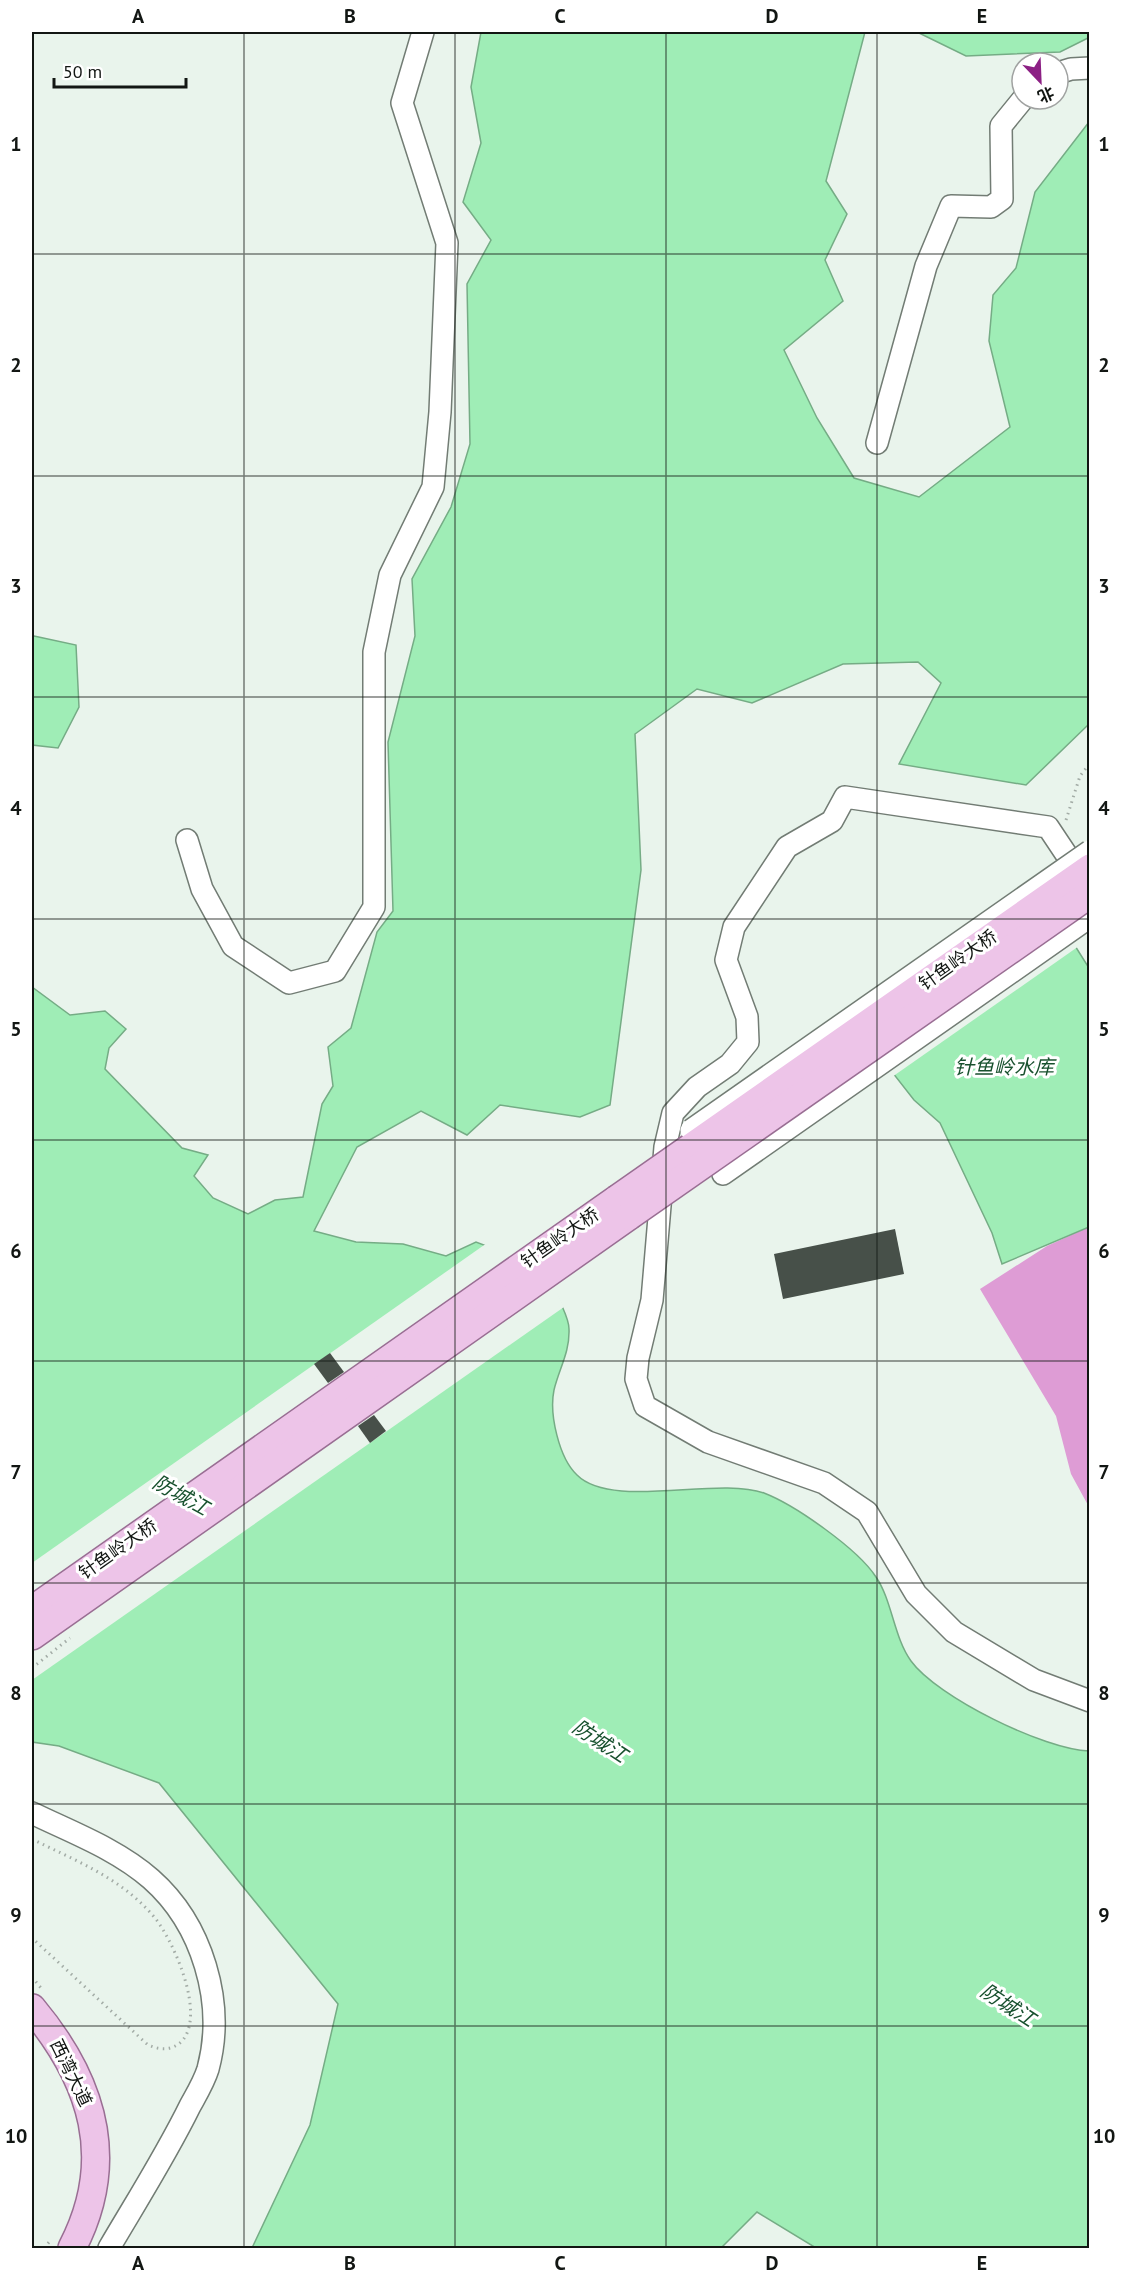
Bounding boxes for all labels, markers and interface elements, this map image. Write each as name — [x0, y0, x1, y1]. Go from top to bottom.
text: A — [132, 3, 145, 29]
text: B — [344, 3, 356, 29]
text: C — [554, 3, 566, 29]
text: D — [766, 3, 779, 29]
text: E — [977, 3, 987, 29]
scale bar — [54, 51, 186, 89]
north arrow — [1010, 51, 1070, 111]
text: 50 m — [63, 60, 102, 83]
text: 北 — [1035, 82, 1057, 107]
text: 1 — [10, 131, 22, 157]
text: 1 — [1098, 131, 1110, 157]
text: 2 — [10, 352, 22, 378]
text: 2 — [1098, 352, 1110, 378]
text: 3 — [10, 573, 22, 599]
text: 3 — [1098, 573, 1110, 599]
text: 4 — [10, 795, 22, 821]
text: 4 — [1098, 795, 1110, 821]
street label: 针鱼岭大桥 — [914, 924, 1001, 995]
text: 5 — [10, 1016, 22, 1042]
text: 5 — [1098, 1016, 1110, 1042]
water label: 针鱼岭水库 — [954, 1054, 1057, 1080]
street label: 针鱼岭大桥 — [516, 1202, 603, 1273]
text: 6 — [10, 1238, 22, 1264]
text: 6 — [1098, 1238, 1110, 1264]
text: 7 — [10, 1459, 22, 1485]
text: 7 — [1098, 1459, 1110, 1485]
water label: 防城江 — [148, 1469, 215, 1522]
street label: 针鱼岭大桥 — [74, 1513, 161, 1584]
text: 8 — [10, 1680, 22, 1706]
text: 8 — [1098, 1680, 1110, 1706]
water label: 防城江 — [568, 1714, 634, 1769]
text: 9 — [10, 1902, 22, 1928]
text: 9 — [1098, 1902, 1110, 1928]
water label: 防城江 — [976, 1978, 1042, 2033]
street label: 西湾大道 — [45, 2035, 98, 2110]
text: 10 — [5, 2123, 27, 2149]
text: 10 — [1093, 2123, 1115, 2149]
text: A — [132, 2250, 145, 2276]
text: B — [344, 2250, 356, 2276]
text: C — [554, 2250, 566, 2276]
text: D — [766, 2250, 779, 2276]
text: E — [977, 2250, 987, 2276]

